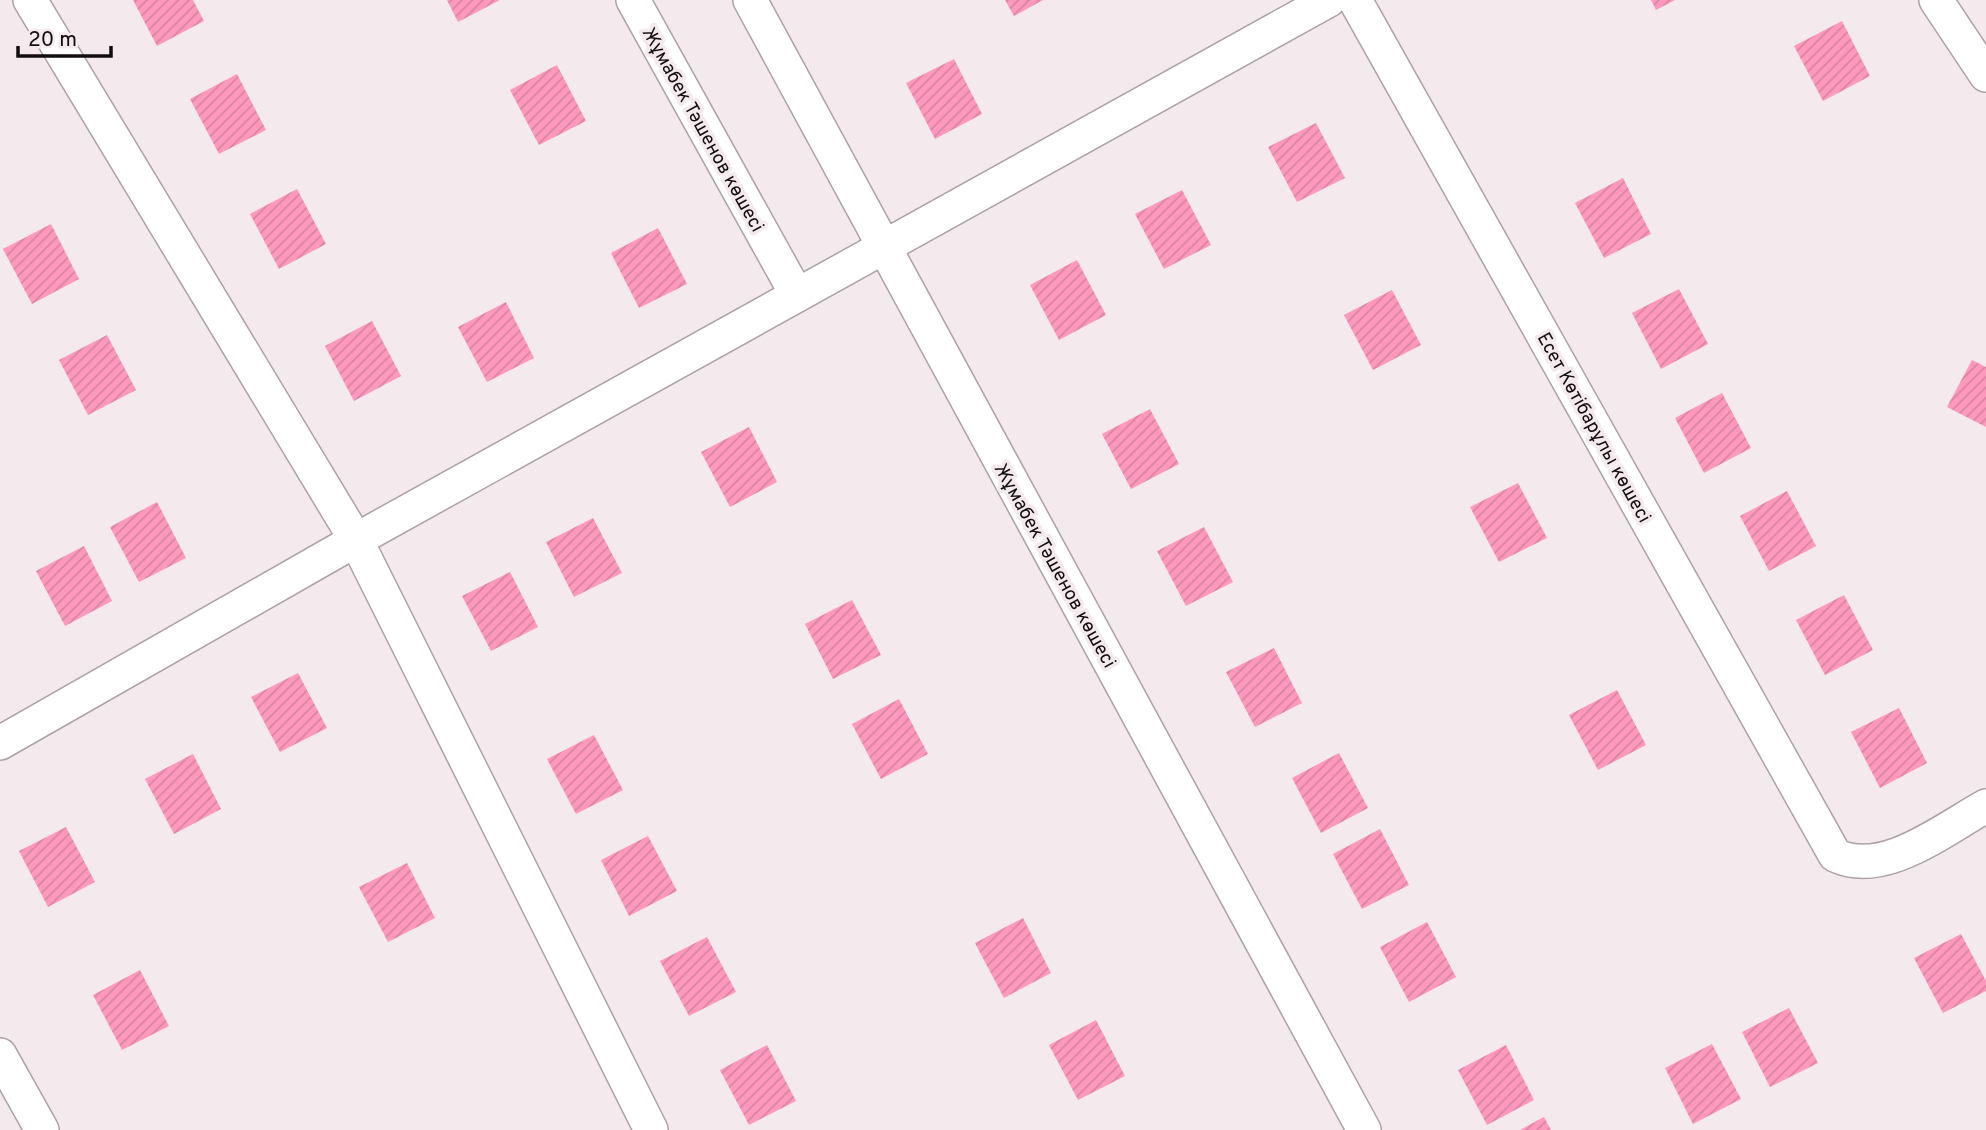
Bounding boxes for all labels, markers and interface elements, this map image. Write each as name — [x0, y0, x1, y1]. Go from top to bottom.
scale bar — [18, 14, 110, 58]
street label: Жұмабек Тәшенов көшесі — [636, 23, 769, 237]
text: 20 m — [28, 27, 77, 54]
street label: Есет Көтібарұлы көшесі — [1531, 329, 1656, 527]
street label: Жұмабек Тәшенов көшесі — [988, 459, 1121, 673]

